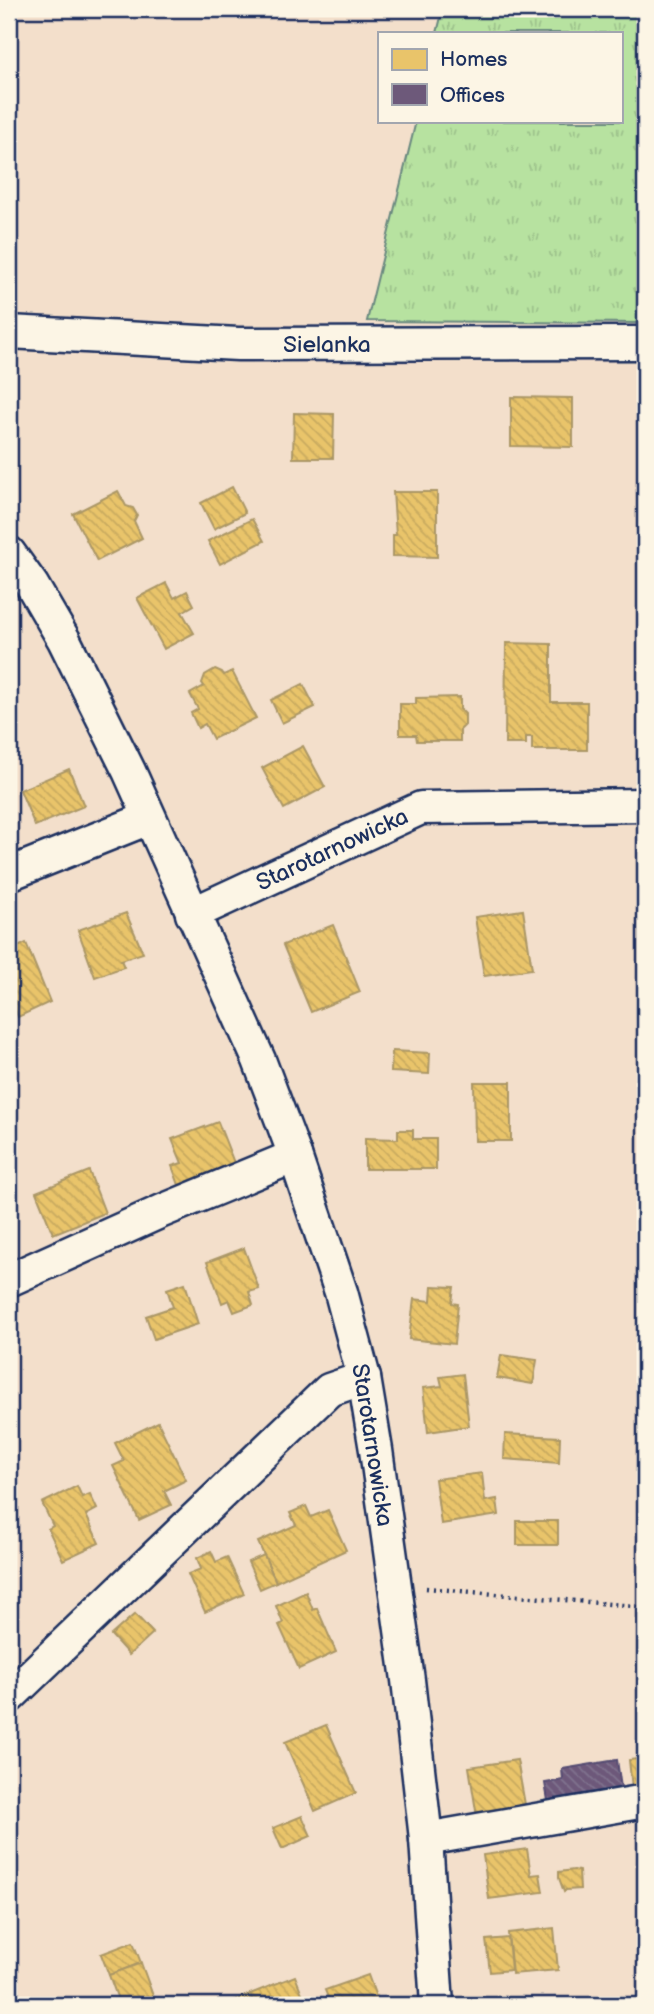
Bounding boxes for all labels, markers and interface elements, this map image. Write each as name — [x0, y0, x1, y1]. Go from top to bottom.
legend — [378, 32, 622, 122]
text: Homes — [440, 47, 508, 72]
text: Offices — [440, 83, 505, 108]
street label: Sielanka — [283, 331, 371, 359]
street label: Starotarnowicka — [252, 802, 413, 897]
street label: Starotarnowicka — [345, 1362, 399, 1529]

